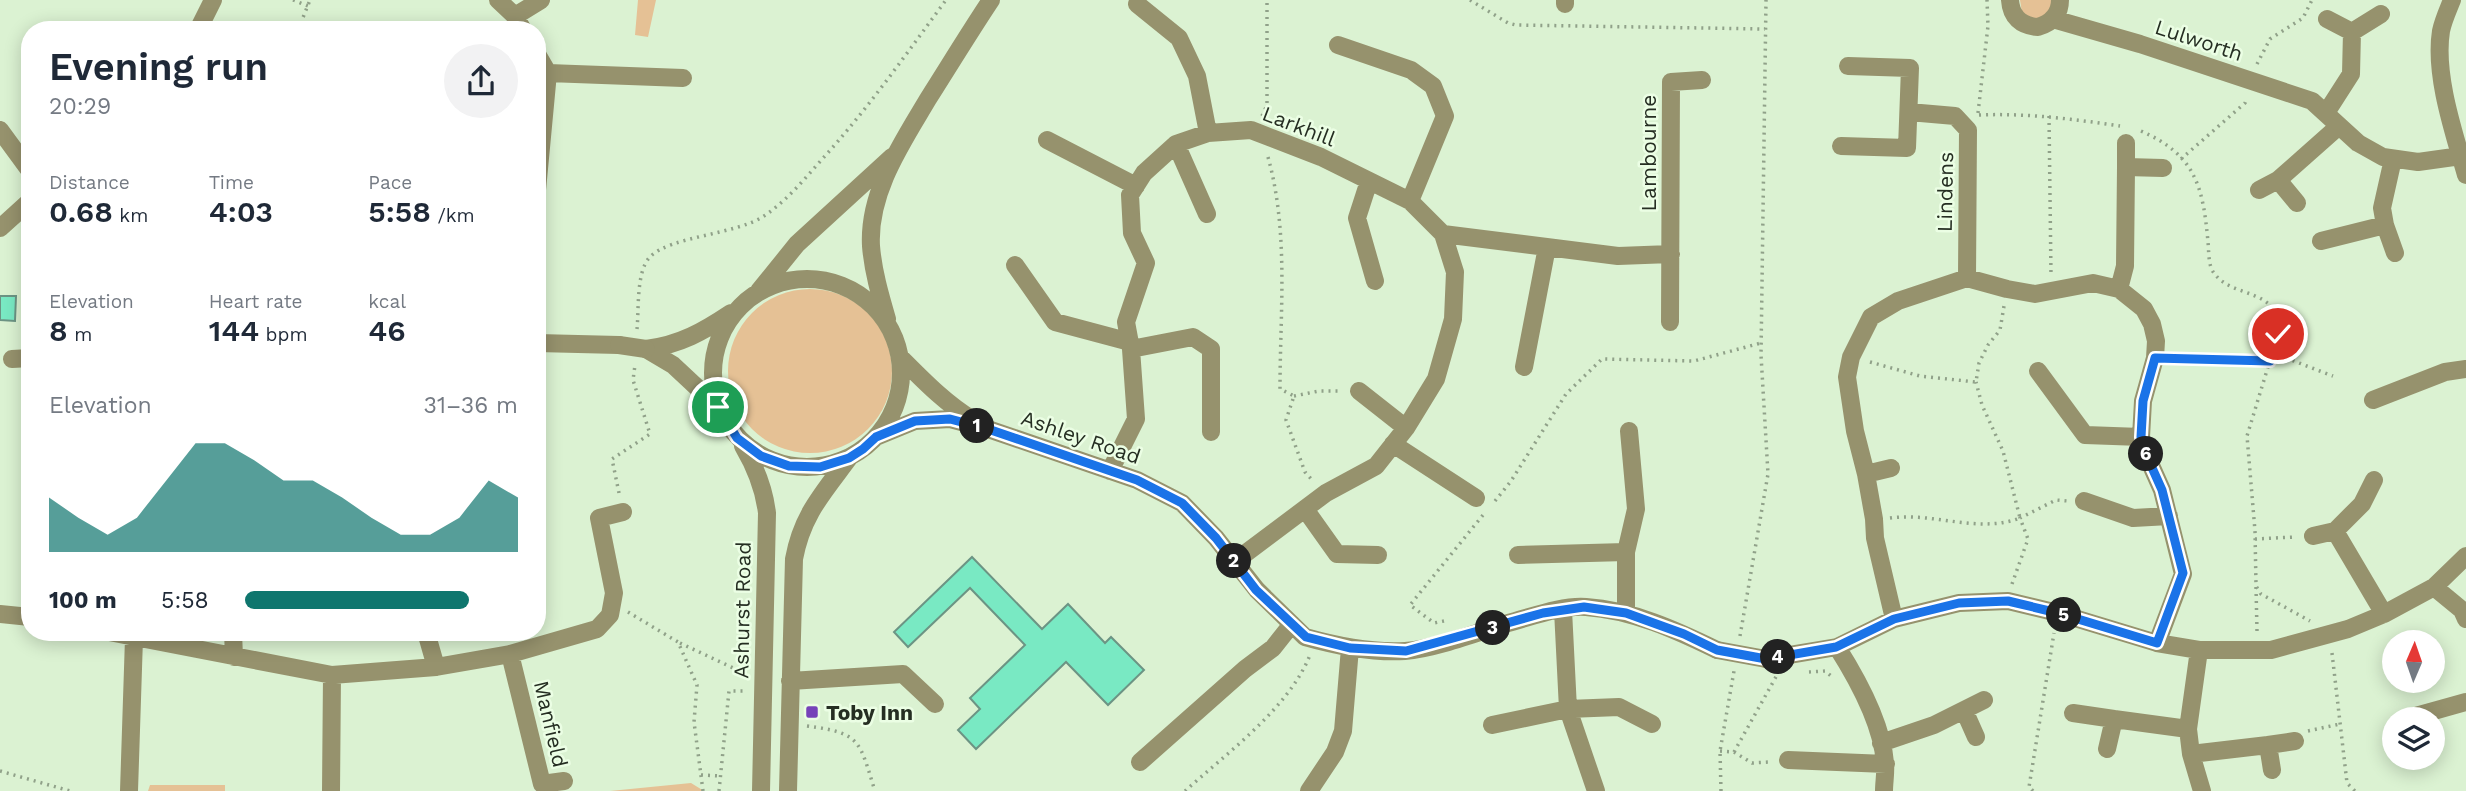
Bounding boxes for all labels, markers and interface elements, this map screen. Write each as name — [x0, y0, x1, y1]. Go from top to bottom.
street label: Lulworth — [2152, 14, 2246, 66]
button: share — [444, 44, 518, 118]
text: Evening run — [49, 45, 268, 89]
text: 20:29 — [49, 93, 111, 120]
street label: Lambourne — [1636, 95, 1661, 211]
street label: Larkhill — [1259, 101, 1340, 152]
street label: Lindens — [1932, 152, 1958, 232]
text: Distance — [49, 171, 130, 194]
text: Time — [209, 171, 254, 194]
text: Pace — [368, 171, 412, 194]
text: 0.68 — [49, 194, 113, 229]
text: 4:03 — [209, 194, 273, 229]
text: 5:58 — [368, 194, 431, 229]
text: km — [113, 204, 148, 227]
text: /km — [431, 204, 475, 227]
text: Elevation — [49, 290, 134, 313]
text: Heart rate — [209, 290, 303, 313]
text: kcal — [368, 290, 406, 313]
pin — [2248, 304, 2308, 364]
text: 8 — [49, 313, 68, 348]
text: 144 — [209, 313, 259, 348]
text: 46 — [368, 313, 406, 348]
icon: check — [2259, 315, 2297, 353]
text: m — [68, 323, 92, 346]
text: bpm — [259, 323, 308, 346]
pin — [688, 377, 748, 437]
icon: arrive — [699, 388, 737, 426]
text: Elevation — [49, 392, 152, 419]
text: 31–36 m — [424, 392, 518, 419]
street label: Ashley Road — [1018, 405, 1144, 469]
pin: 1 — [960, 408, 995, 444]
text: 1 — [972, 414, 981, 437]
pin: 6 — [2128, 436, 2164, 472]
text: 6 — [2140, 442, 2151, 465]
street label: Ashurst Road — [728, 541, 756, 679]
pin: 2 — [1216, 544, 1252, 578]
text: 2 — [1228, 549, 1239, 572]
text: 100 m — [49, 587, 117, 614]
text: 5:58 — [161, 587, 209, 614]
pin: 5 — [2046, 598, 2082, 632]
text: 5 — [2058, 603, 2069, 626]
pin: 3 — [1476, 610, 1510, 646]
text: 3 — [1487, 616, 1498, 639]
north arrow — [2382, 630, 2445, 693]
map controls — [2382, 630, 2445, 770]
pin: 4 — [1760, 640, 1796, 674]
text: 4 — [1771, 645, 1784, 668]
street label: Manfield — [529, 678, 573, 770]
place label: Toby Inn — [826, 700, 913, 725]
marker: Toby Inn — [804, 704, 820, 720]
button: layers — [2382, 707, 2445, 770]

